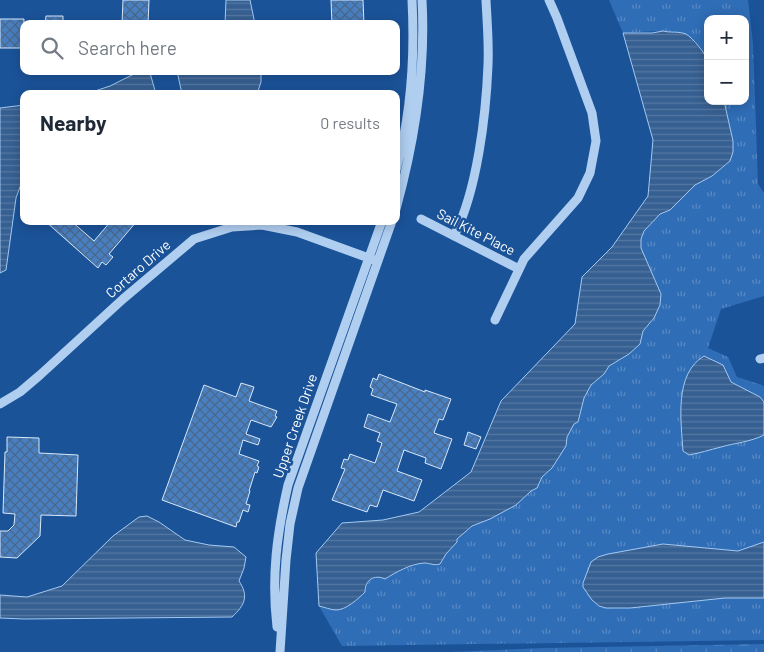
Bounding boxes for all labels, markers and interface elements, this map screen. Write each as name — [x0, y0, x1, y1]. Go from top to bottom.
map controls — [704, 15, 749, 105]
button: + — [704, 15, 749, 60]
search box — [20, 20, 400, 75]
icon: search — [38, 34, 66, 62]
text: Search here — [78, 36, 177, 59]
button: − — [704, 60, 749, 105]
text: Nearby — [40, 110, 106, 135]
text: 0 results — [320, 113, 380, 132]
street label: Sail Kite Place — [434, 205, 518, 259]
street label: Cortaro Drive — [102, 236, 174, 301]
street label: Upper Creek Drive — [269, 371, 320, 480]

